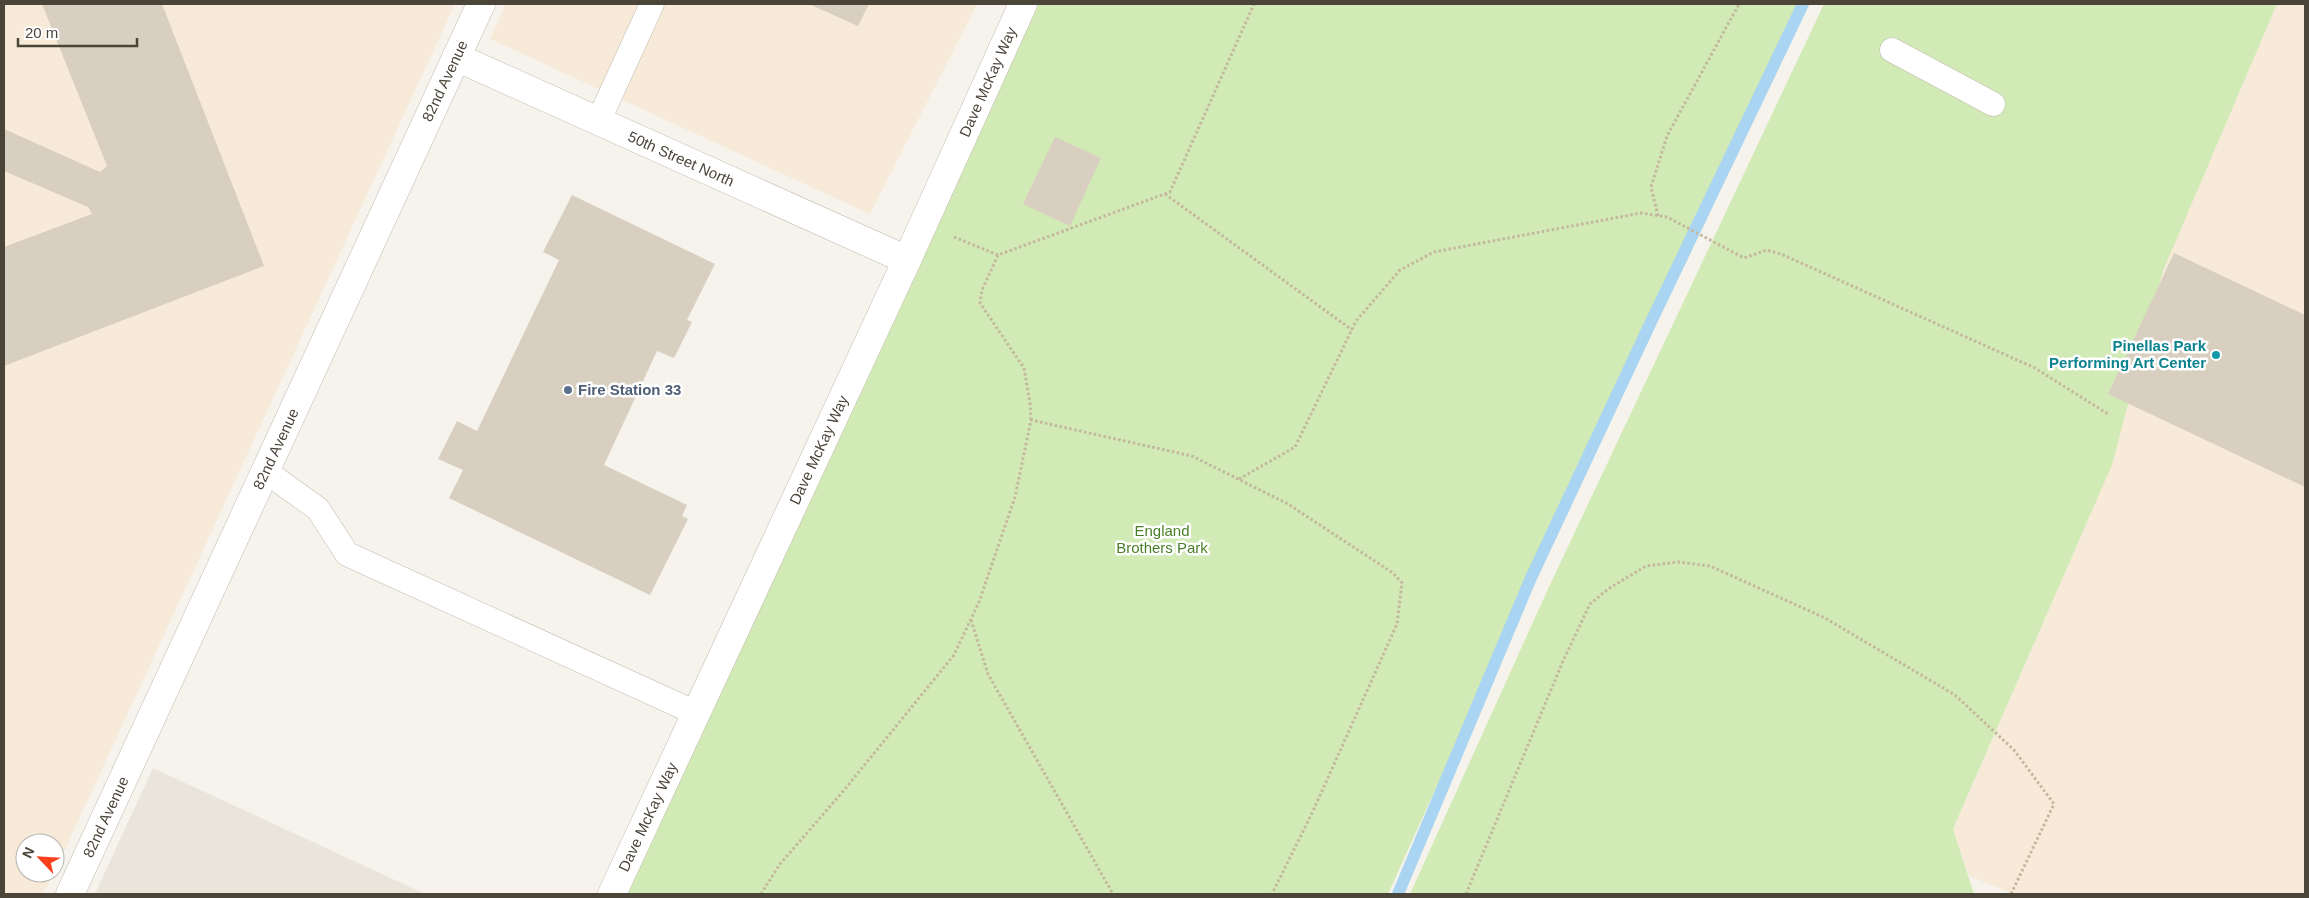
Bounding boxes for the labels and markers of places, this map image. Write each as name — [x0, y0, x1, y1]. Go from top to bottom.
place label: Pinellas Park Performing Art Center — [2049, 337, 2207, 371]
marker: Pinellas Park Performing Art Center — [2210, 349, 2222, 361]
place label: Fire Station 33 — [578, 381, 681, 398]
marker: Fire Station 33 — [562, 384, 574, 396]

